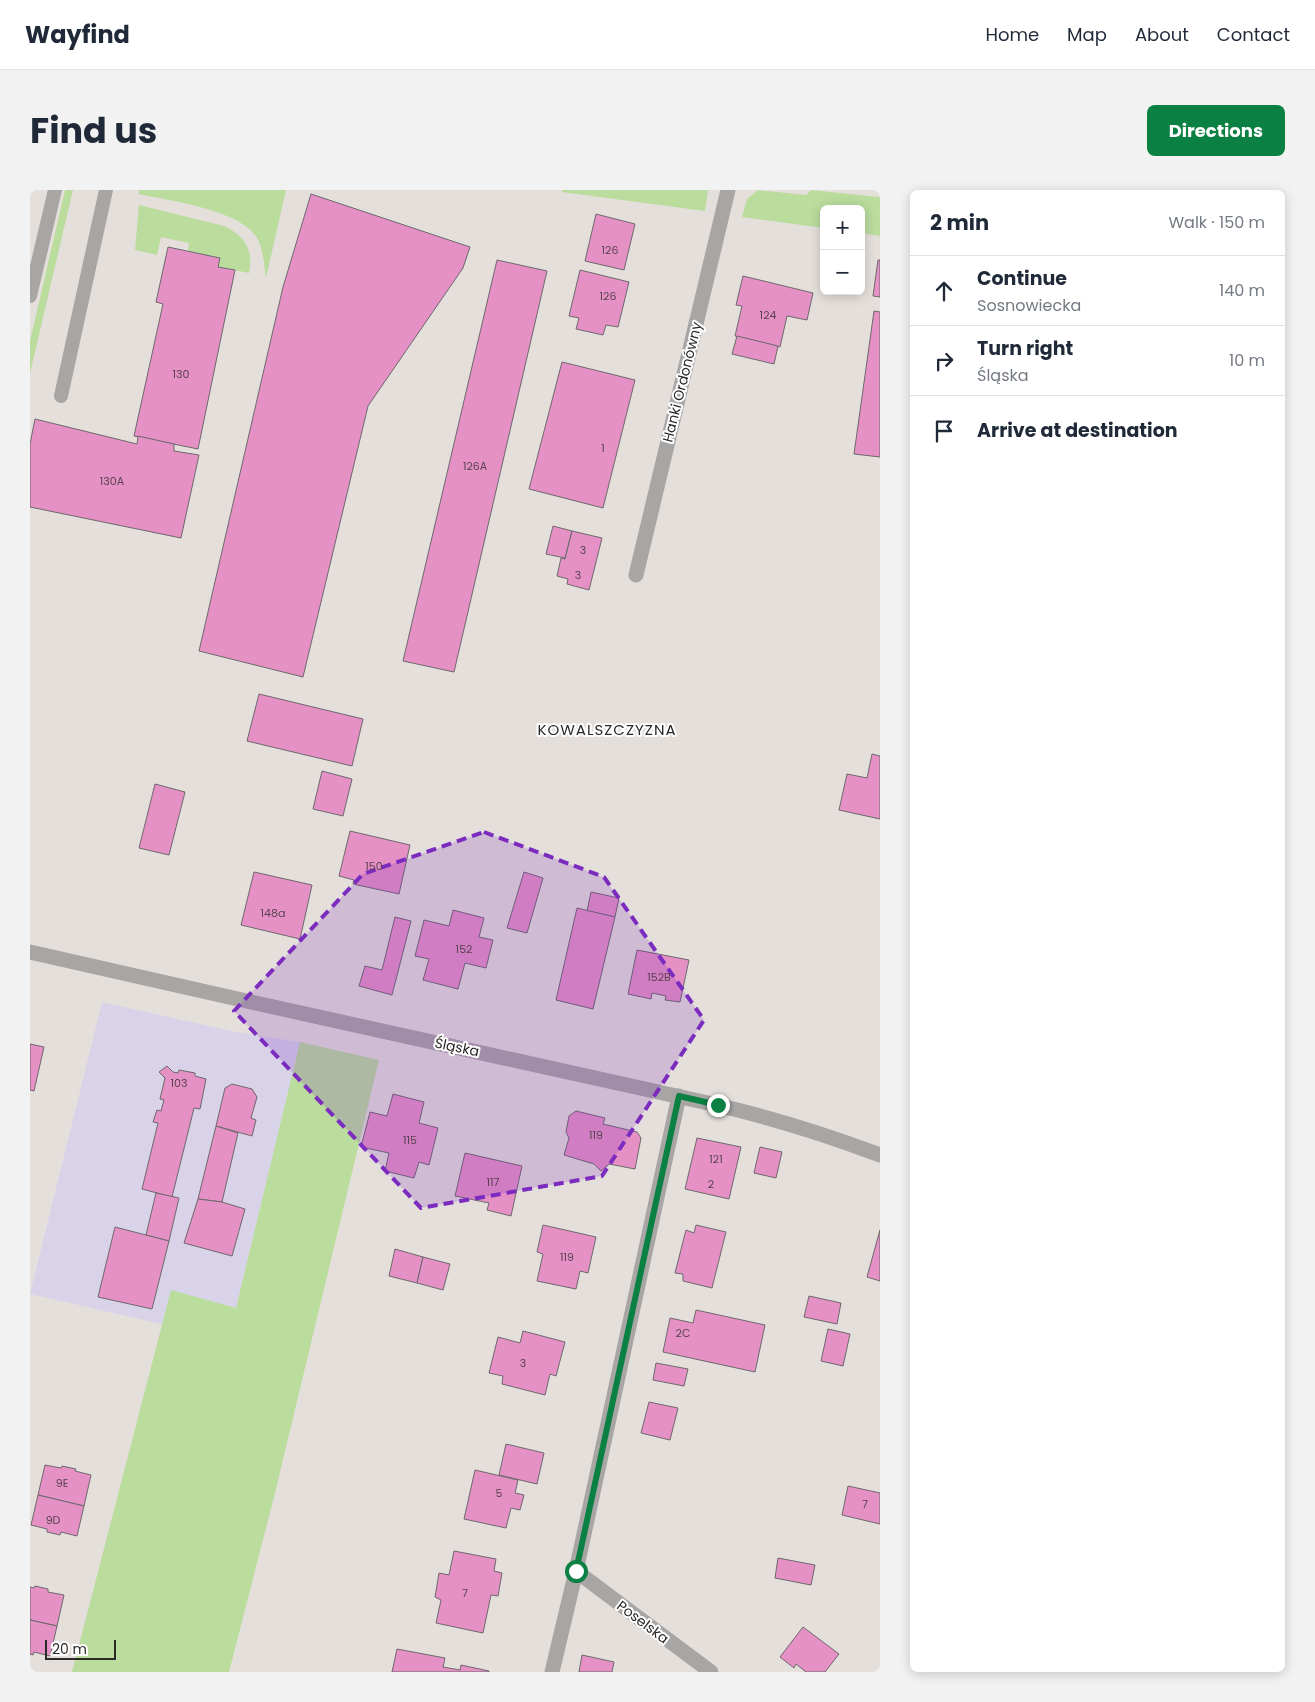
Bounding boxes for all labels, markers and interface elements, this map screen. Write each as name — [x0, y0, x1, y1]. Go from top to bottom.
text: Wayfind — [25, 18, 130, 51]
text: Home — [985, 22, 1039, 47]
text: Map — [1067, 22, 1107, 47]
text: About — [1135, 22, 1189, 47]
text: Contact — [1217, 22, 1290, 47]
button: Directions — [1147, 105, 1285, 156]
text: Find us — [30, 106, 157, 155]
map controls — [820, 205, 865, 295]
button: + — [820, 205, 865, 250]
text: 2 min — [930, 208, 989, 237]
text: Walk · 150 m — [1168, 211, 1265, 234]
house number: 126 — [602, 242, 618, 258]
button: − — [820, 250, 865, 295]
text: Continue — [977, 265, 1067, 292]
icon: ahead — [930, 277, 958, 305]
text: 140 m — [1219, 279, 1265, 302]
house number: 126 — [600, 288, 616, 304]
text: Sosnowiecka — [977, 294, 1081, 317]
house number: 124 — [760, 307, 776, 323]
street label: Hanki Ordonówny — [657, 320, 707, 444]
text: Turn right — [977, 335, 1073, 362]
icon: right — [930, 347, 958, 375]
text: 10 m — [1229, 349, 1265, 372]
text: Śląska — [977, 364, 1029, 387]
house number: 130 — [173, 366, 190, 382]
icon: arrive — [930, 417, 958, 445]
text: Arrive at destination — [977, 417, 1178, 444]
house number: 1 — [601, 440, 605, 456]
house number: 126A — [463, 458, 488, 474]
house number: 130A — [100, 473, 125, 489]
house number: 3 — [580, 542, 586, 558]
house number: 3 — [575, 567, 581, 583]
district label: KOWALSZCZYZNA — [537, 719, 677, 740]
house number: 150 — [365, 858, 383, 874]
house number: 148a — [261, 905, 285, 921]
house number: 152 — [456, 941, 472, 957]
house number: 152B — [647, 969, 671, 985]
street label: Śląska — [433, 1033, 481, 1061]
house number: 103 — [171, 1075, 187, 1091]
route end — [707, 1094, 730, 1117]
house number: 119 — [589, 1127, 603, 1143]
house number: 115 — [403, 1132, 417, 1148]
house number: 121 — [709, 1151, 723, 1167]
house number: 117 — [486, 1174, 500, 1190]
house number: 2 — [708, 1176, 714, 1192]
house number: 119 — [560, 1249, 574, 1265]
house number: 2C — [676, 1325, 690, 1341]
house number: 3 — [520, 1355, 526, 1371]
house number: 9E — [56, 1475, 68, 1491]
house number: 5 — [496, 1485, 503, 1501]
house number: 7 — [862, 1496, 868, 1512]
house number: 9D — [46, 1512, 61, 1528]
route start — [565, 1560, 588, 1583]
house number: 7 — [462, 1585, 468, 1601]
street label: Poselska — [613, 1596, 673, 1648]
scale bar — [45, 1637, 116, 1660]
text: 20 m — [52, 1639, 87, 1659]

